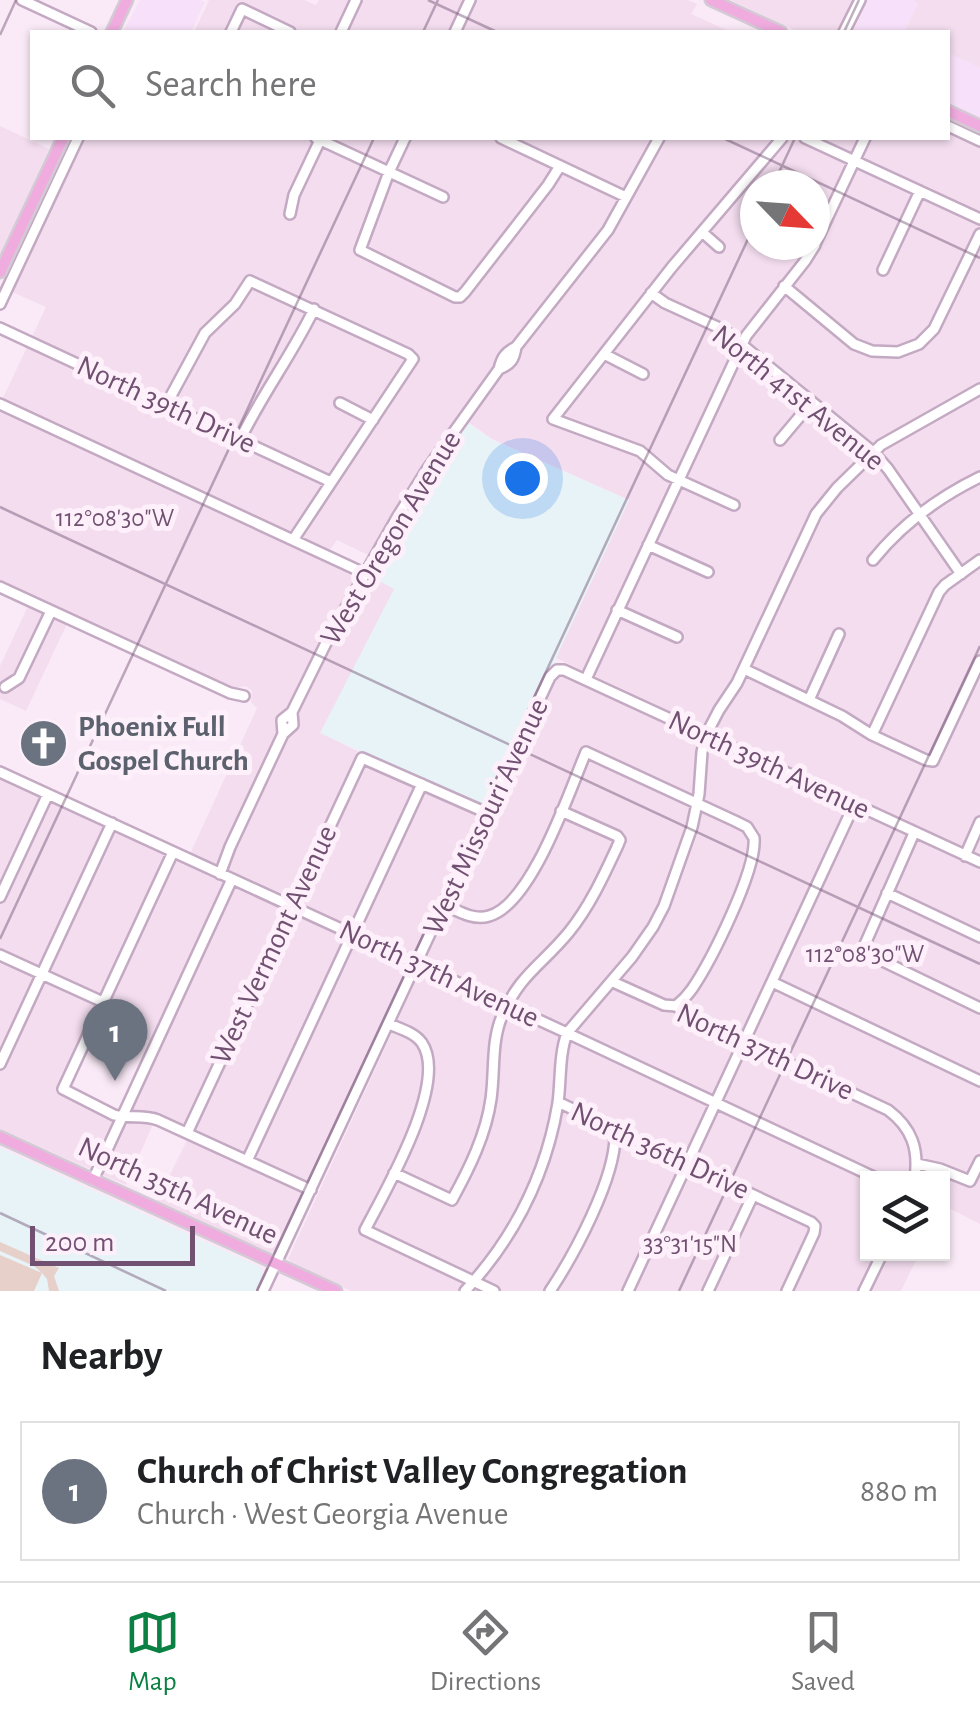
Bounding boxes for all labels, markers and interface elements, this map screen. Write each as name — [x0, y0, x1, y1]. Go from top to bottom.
search box — [30, 30, 950, 140]
icon: search — [65, 58, 120, 113]
text: Search here — [145, 66, 317, 104]
north arrow — [740, 170, 830, 260]
street label: North 41st Avenue — [706, 320, 890, 476]
street label: North 39th Drive — [72, 351, 260, 459]
street label: West Oregon Avenue — [315, 426, 467, 650]
your location — [497, 453, 548, 504]
text: 112°08'30"W — [56, 506, 175, 531]
street label: West Missouri Avenue — [418, 694, 554, 940]
street label: North 39th Avenue — [664, 705, 874, 825]
place label: Phoenix Full Gospel Church — [78, 712, 249, 776]
church icon: Phoenix Full Gospel Church — [17, 718, 69, 770]
street label: West Vermont Avenue — [205, 821, 343, 1069]
street label: North 37th Avenue — [335, 915, 543, 1033]
text: 112°08'30"W — [806, 942, 925, 967]
pin: 1 — [82, 998, 148, 1081]
street label: North 37th Drive — [672, 998, 858, 1106]
street label: North 36th Drive — [566, 1097, 754, 1205]
street label: North 35th Avenue — [74, 1132, 282, 1250]
map controls — [860, 1171, 950, 1261]
button: layers — [860, 1171, 950, 1261]
scale bar — [30, 1221, 195, 1266]
text: 200 m — [45, 1229, 114, 1257]
text: 33°31'15"N — [643, 1232, 737, 1257]
text: Nearby — [40, 1335, 163, 1377]
text: Church of Christ Valley Congregation — [137, 1453, 688, 1491]
text: 1 — [69, 1475, 80, 1507]
text: 880 m — [860, 1475, 938, 1507]
text: Church · West Georgia Avenue — [137, 1498, 508, 1530]
tab: Map — [125, 1605, 180, 1699]
tab: Directions — [430, 1605, 541, 1699]
tab: Saved — [791, 1605, 855, 1699]

